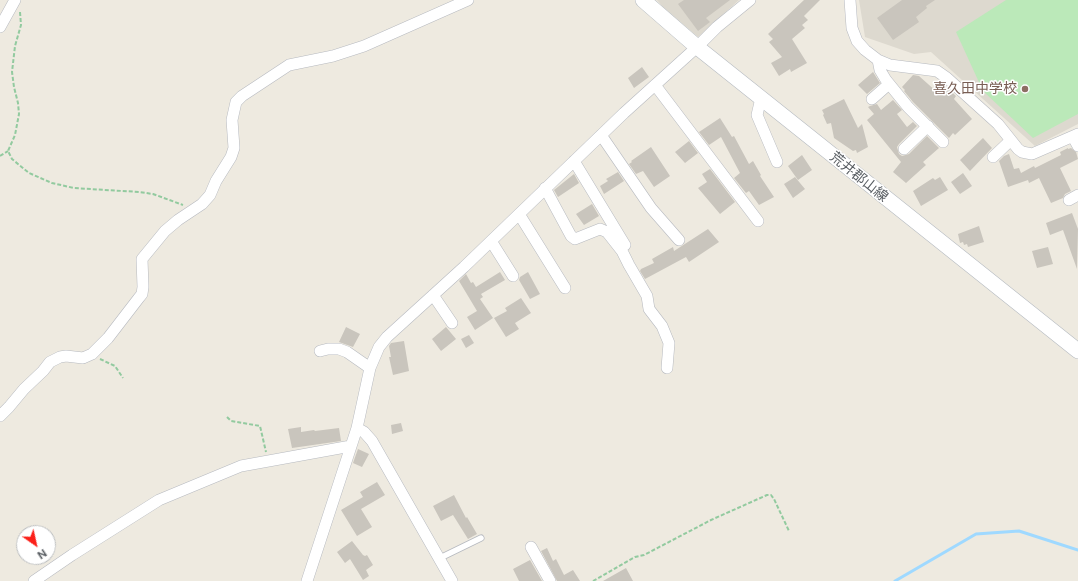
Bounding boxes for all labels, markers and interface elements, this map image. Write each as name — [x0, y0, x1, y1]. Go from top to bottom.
place label: 喜久田中学校 — [933, 81, 1017, 97]
marker: 喜久田中学校 — [1020, 84, 1030, 94]
street label: 荒井郡山線 — [827, 148, 891, 206]
north arrow — [16, 525, 56, 565]
text: N — [35, 547, 49, 561]

